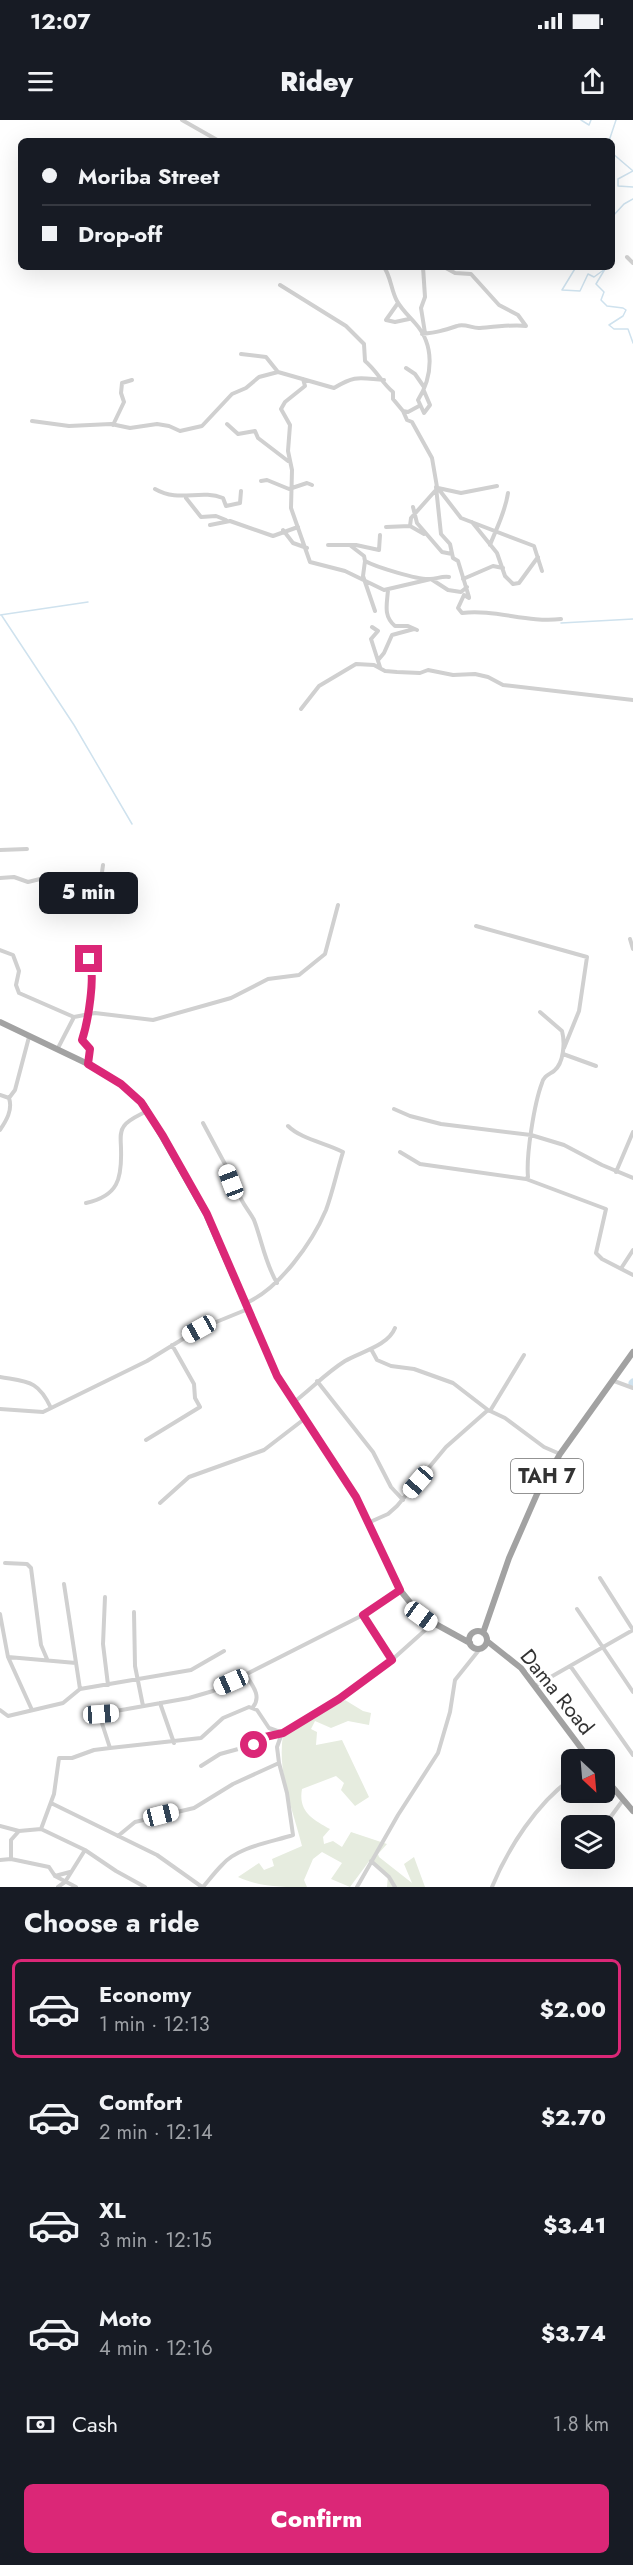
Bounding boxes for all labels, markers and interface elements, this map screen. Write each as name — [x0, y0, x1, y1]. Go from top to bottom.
text: 12:07 — [30, 5, 91, 37]
text: Ridey — [280, 62, 353, 101]
icon: menu — [24, 65, 57, 98]
icon: share — [576, 65, 609, 98]
text: Moriba Street — [78, 160, 219, 192]
text: Drop-off — [78, 218, 162, 250]
callout: 5 min — [40, 872, 138, 914]
text: 5 min — [62, 878, 115, 907]
route end — [75, 945, 102, 972]
car — [216, 1162, 246, 1202]
car — [179, 1312, 219, 1346]
road number: TAH 7 — [511, 1459, 583, 1493]
car — [399, 1463, 437, 1501]
car — [401, 1598, 441, 1634]
street label: Dama Road — [513, 1643, 601, 1741]
car — [211, 1666, 251, 1698]
car — [82, 1704, 120, 1724]
route start — [240, 1731, 267, 1758]
north arrow — [561, 1749, 615, 1803]
map controls — [561, 1749, 615, 1869]
car — [141, 1802, 181, 1828]
button: layers — [561, 1815, 615, 1869]
text: Choose a ride — [24, 1903, 199, 1942]
text: Economy — [99, 1978, 191, 2010]
icon: car — [27, 1982, 81, 2036]
text: $2.00 — [540, 1993, 606, 2025]
text: 1 min · 12:13 — [99, 2010, 210, 2039]
text: Comfort — [99, 2086, 182, 2118]
icon: car — [27, 2090, 81, 2144]
text: $2.70 — [541, 2101, 606, 2133]
text: 2 min · 12:14 — [99, 2118, 213, 2147]
text: XL — [99, 2194, 126, 2226]
icon: car — [27, 2198, 81, 2252]
text: $3.41 — [543, 2209, 606, 2241]
text: 3 min · 12:15 — [99, 2226, 212, 2255]
text: Moto — [99, 2302, 152, 2334]
icon: car — [27, 2306, 81, 2360]
text: $3.74 — [541, 2317, 606, 2349]
text: 4 min · 12:16 — [99, 2334, 213, 2363]
icon: cash — [24, 2408, 57, 2441]
text: Cash — [72, 2408, 118, 2440]
text: 1.8 km — [553, 2410, 609, 2439]
button: Confirm — [24, 2484, 609, 2553]

